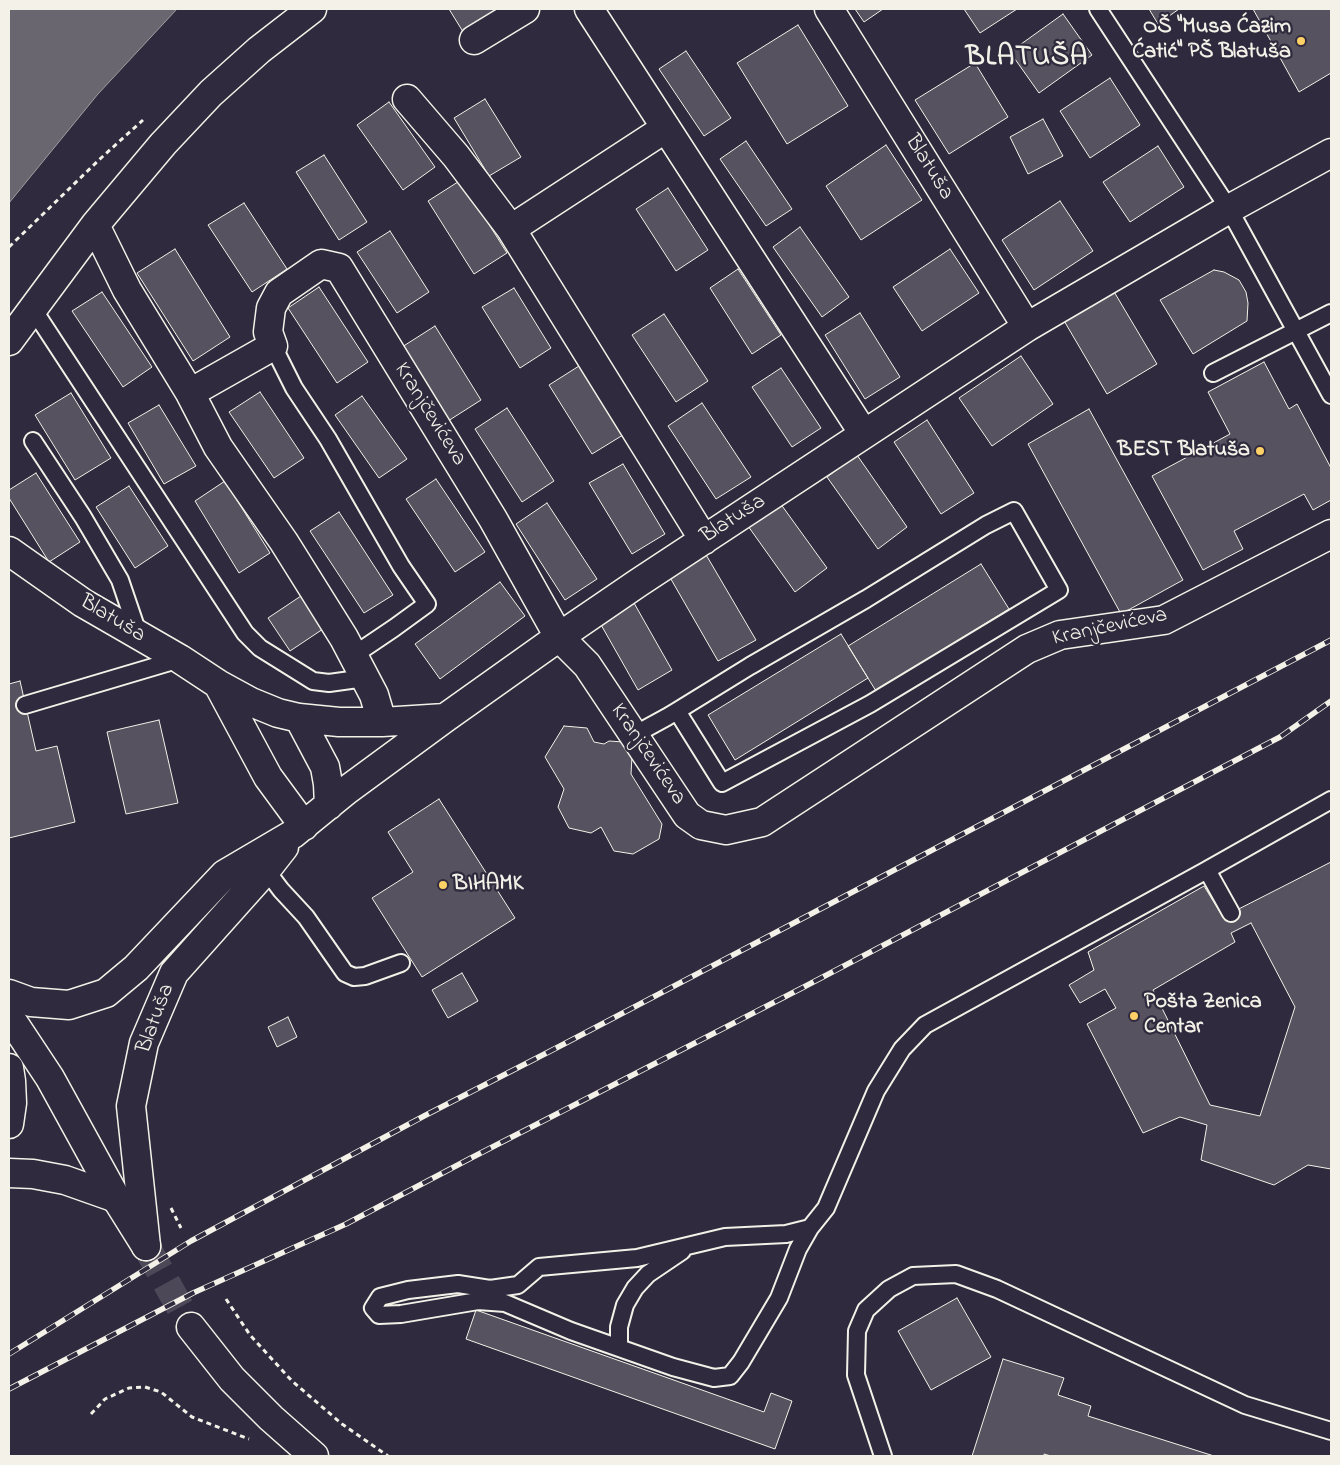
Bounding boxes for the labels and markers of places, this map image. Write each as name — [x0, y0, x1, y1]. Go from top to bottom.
place label: OŠ "Musa Ćazim Ćatić" PŠ Blatuša — [1132, 15, 1291, 66]
marker: OŠ "Musa Ćazim Ćatić" PŠ Blatuša — [1295, 35, 1307, 47]
place label: BEST Blatuša — [1118, 438, 1250, 464]
marker: BEST Blatuša — [1254, 445, 1266, 457]
place label: BIHAMK — [453, 872, 523, 898]
marker: BIHAMK — [437, 879, 449, 891]
place label: Pošta Zenica Centar — [1144, 990, 1262, 1042]
marker: Pošta Zenica Centar — [1128, 1010, 1140, 1022]

